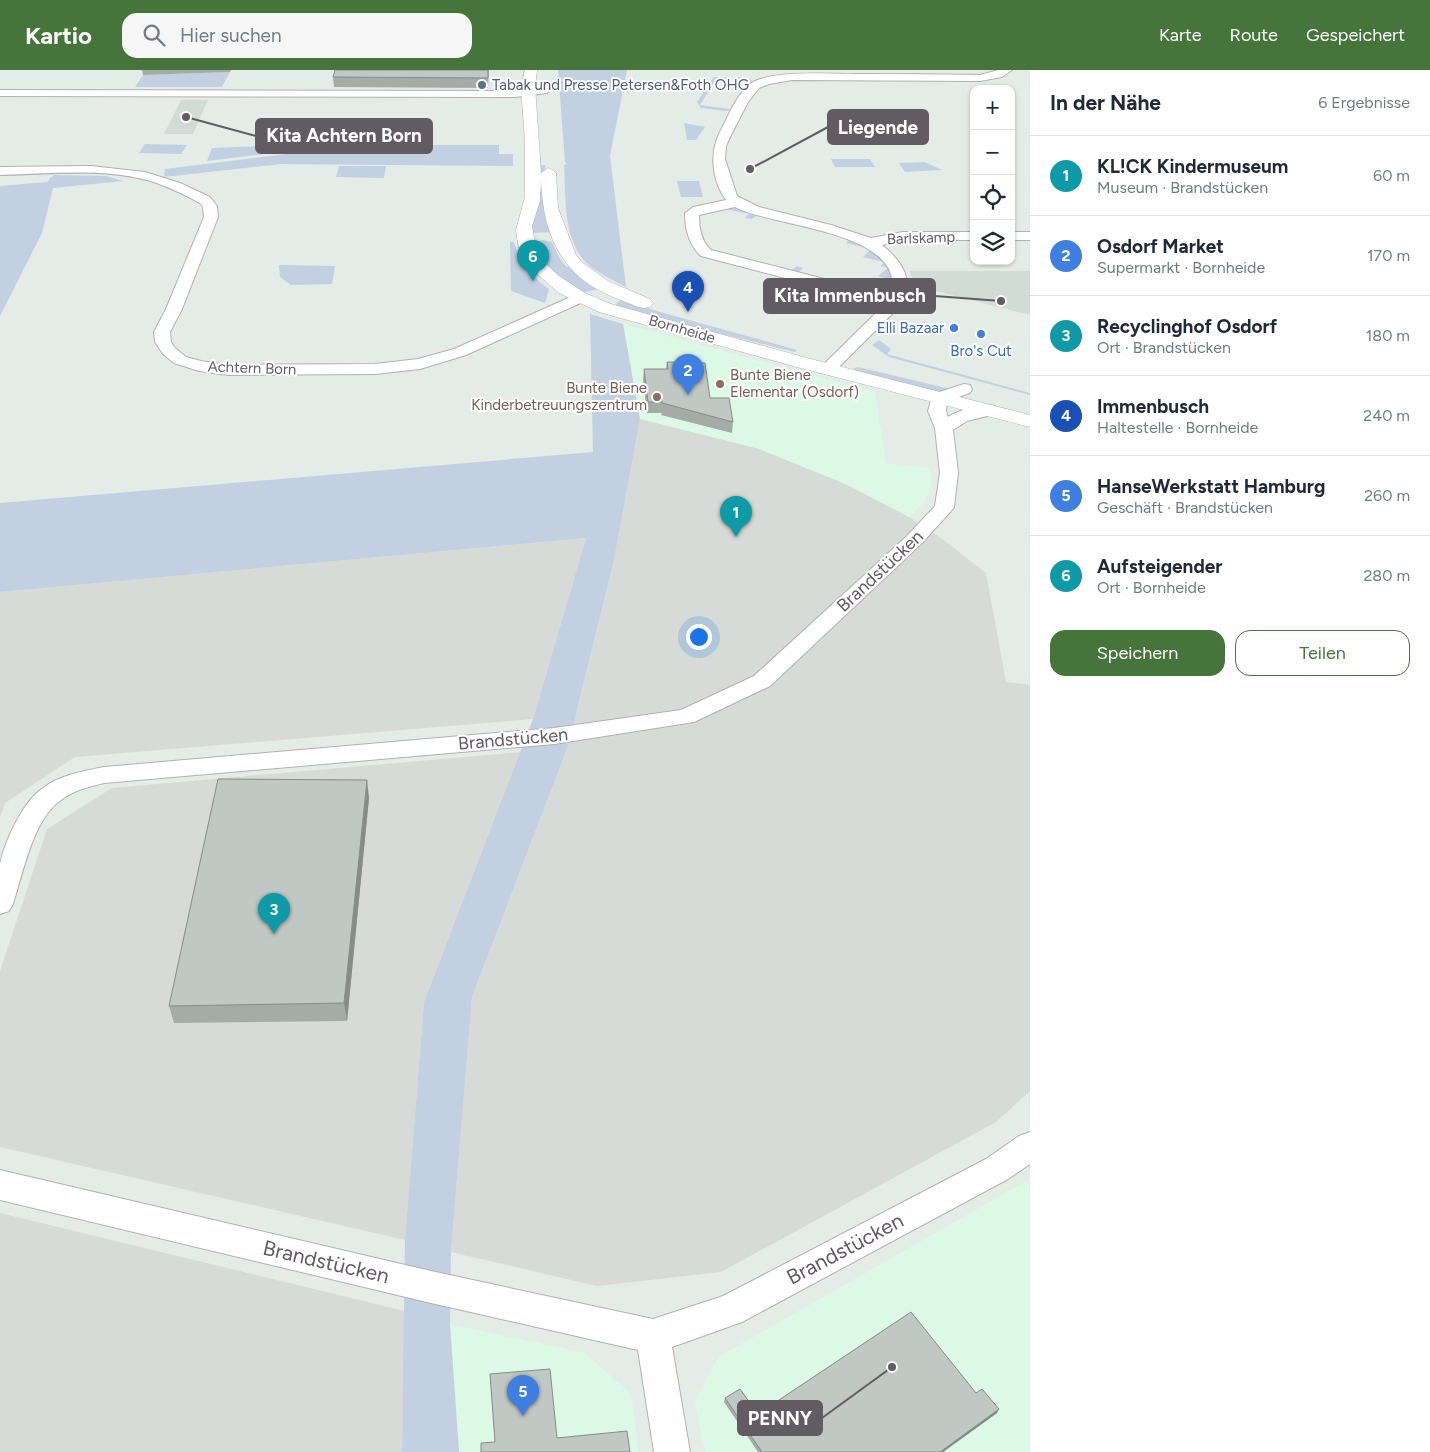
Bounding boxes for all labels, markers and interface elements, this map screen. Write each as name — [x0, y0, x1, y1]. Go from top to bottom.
search box — [122, 13, 472, 58]
text: Kartio — [25, 21, 92, 50]
icon: search — [140, 21, 168, 49]
text: Hier suchen — [180, 24, 282, 47]
text: Karte — [1159, 24, 1202, 46]
text: Route — [1230, 24, 1278, 46]
text: Gespeichert — [1306, 24, 1405, 46]
place label: Tabak und Presse Petersen&Foth OHG — [492, 76, 749, 94]
marker: Tabak und Presse Petersen&Foth OHG — [476, 79, 488, 91]
map controls — [970, 85, 1015, 265]
button: + — [970, 85, 1015, 130]
text: In der Nähe — [1050, 90, 1161, 115]
text: 6 Ergebnisse — [1318, 93, 1410, 112]
callout: Liegende — [828, 110, 928, 144]
text: Liegende — [838, 116, 919, 139]
callout: Kita Achtern Born — [256, 119, 432, 153]
text: Kita Achtern Born — [266, 124, 422, 147]
button: − — [970, 130, 1015, 175]
text: KL!CK Kindermuseum — [1097, 155, 1288, 178]
text: 1 — [1063, 166, 1069, 185]
text: 60 m — [1373, 166, 1410, 185]
button: locate — [970, 175, 1015, 220]
text: Museum · Brandstücken — [1097, 178, 1268, 197]
button: layers — [970, 220, 1015, 265]
street label: Barlskamp — [886, 228, 956, 248]
text: Osdorf Market — [1097, 235, 1224, 258]
pin: 6 — [517, 240, 549, 281]
text: 2 — [1061, 246, 1071, 265]
text: 170 m — [1367, 246, 1410, 265]
text: Supermarkt · Bornheide — [1097, 258, 1265, 277]
pin: 4 — [672, 271, 704, 312]
callout: Kita Immenbusch — [764, 279, 935, 313]
text: Kita Immenbusch — [774, 284, 926, 307]
street label: Bornheide — [647, 311, 717, 347]
text: Recyclinghof Osdorf — [1097, 315, 1277, 338]
place label: Elli Bazaar — [877, 319, 944, 337]
marker: Elli Bazaar — [948, 322, 960, 334]
text: 3 — [1062, 326, 1070, 345]
text: 180 m — [1366, 326, 1410, 345]
marker: Bro's Cut — [975, 328, 987, 340]
text: Ort · Brandstücken — [1097, 338, 1231, 357]
place label: Bro's Cut — [950, 342, 1012, 360]
pin: 2 — [672, 354, 704, 395]
street label: Achtern Born — [207, 357, 297, 379]
place label: Bunte Biene Elementar (Osdorf) — [730, 366, 859, 401]
marker: Bunte Biene Elementar (Osdorf) — [714, 378, 726, 390]
place label: Bunte Biene Kinderbetreuungszentrum — [471, 379, 647, 414]
marker: Bunte Biene Kinderbetreuungszentrum — [651, 391, 663, 403]
text: Immenbusch — [1097, 395, 1209, 418]
text: 4 — [1061, 406, 1071, 425]
text: 240 m — [1363, 406, 1410, 425]
text: Haltestelle · Bornheide — [1097, 418, 1258, 437]
text: HanseWerkstatt Hamburg — [1097, 475, 1325, 498]
text: 5 — [1061, 486, 1071, 505]
text: 260 m — [1364, 486, 1410, 505]
pin: 1 — [720, 496, 752, 537]
text: Geschäft · Brandstücken — [1097, 498, 1273, 517]
street label: Brandstücken — [832, 525, 928, 617]
text: Aufsteigender — [1097, 555, 1222, 578]
text: 6 — [1061, 566, 1071, 585]
text: 280 m — [1363, 566, 1410, 585]
text: Ort · Bornheide — [1097, 578, 1206, 597]
your location — [686, 624, 712, 650]
button: Speichern — [1050, 630, 1225, 676]
button: Teilen — [1235, 630, 1410, 676]
street label: Brandstücken — [457, 723, 569, 755]
pin: 3 — [258, 893, 290, 934]
street label: Brandstücken — [782, 1207, 907, 1290]
street label: Brandstücken — [261, 1235, 392, 1288]
pin: 5 — [507, 1375, 539, 1416]
callout: PENNY — [738, 1401, 822, 1435]
text: PENNY — [748, 1407, 813, 1430]

